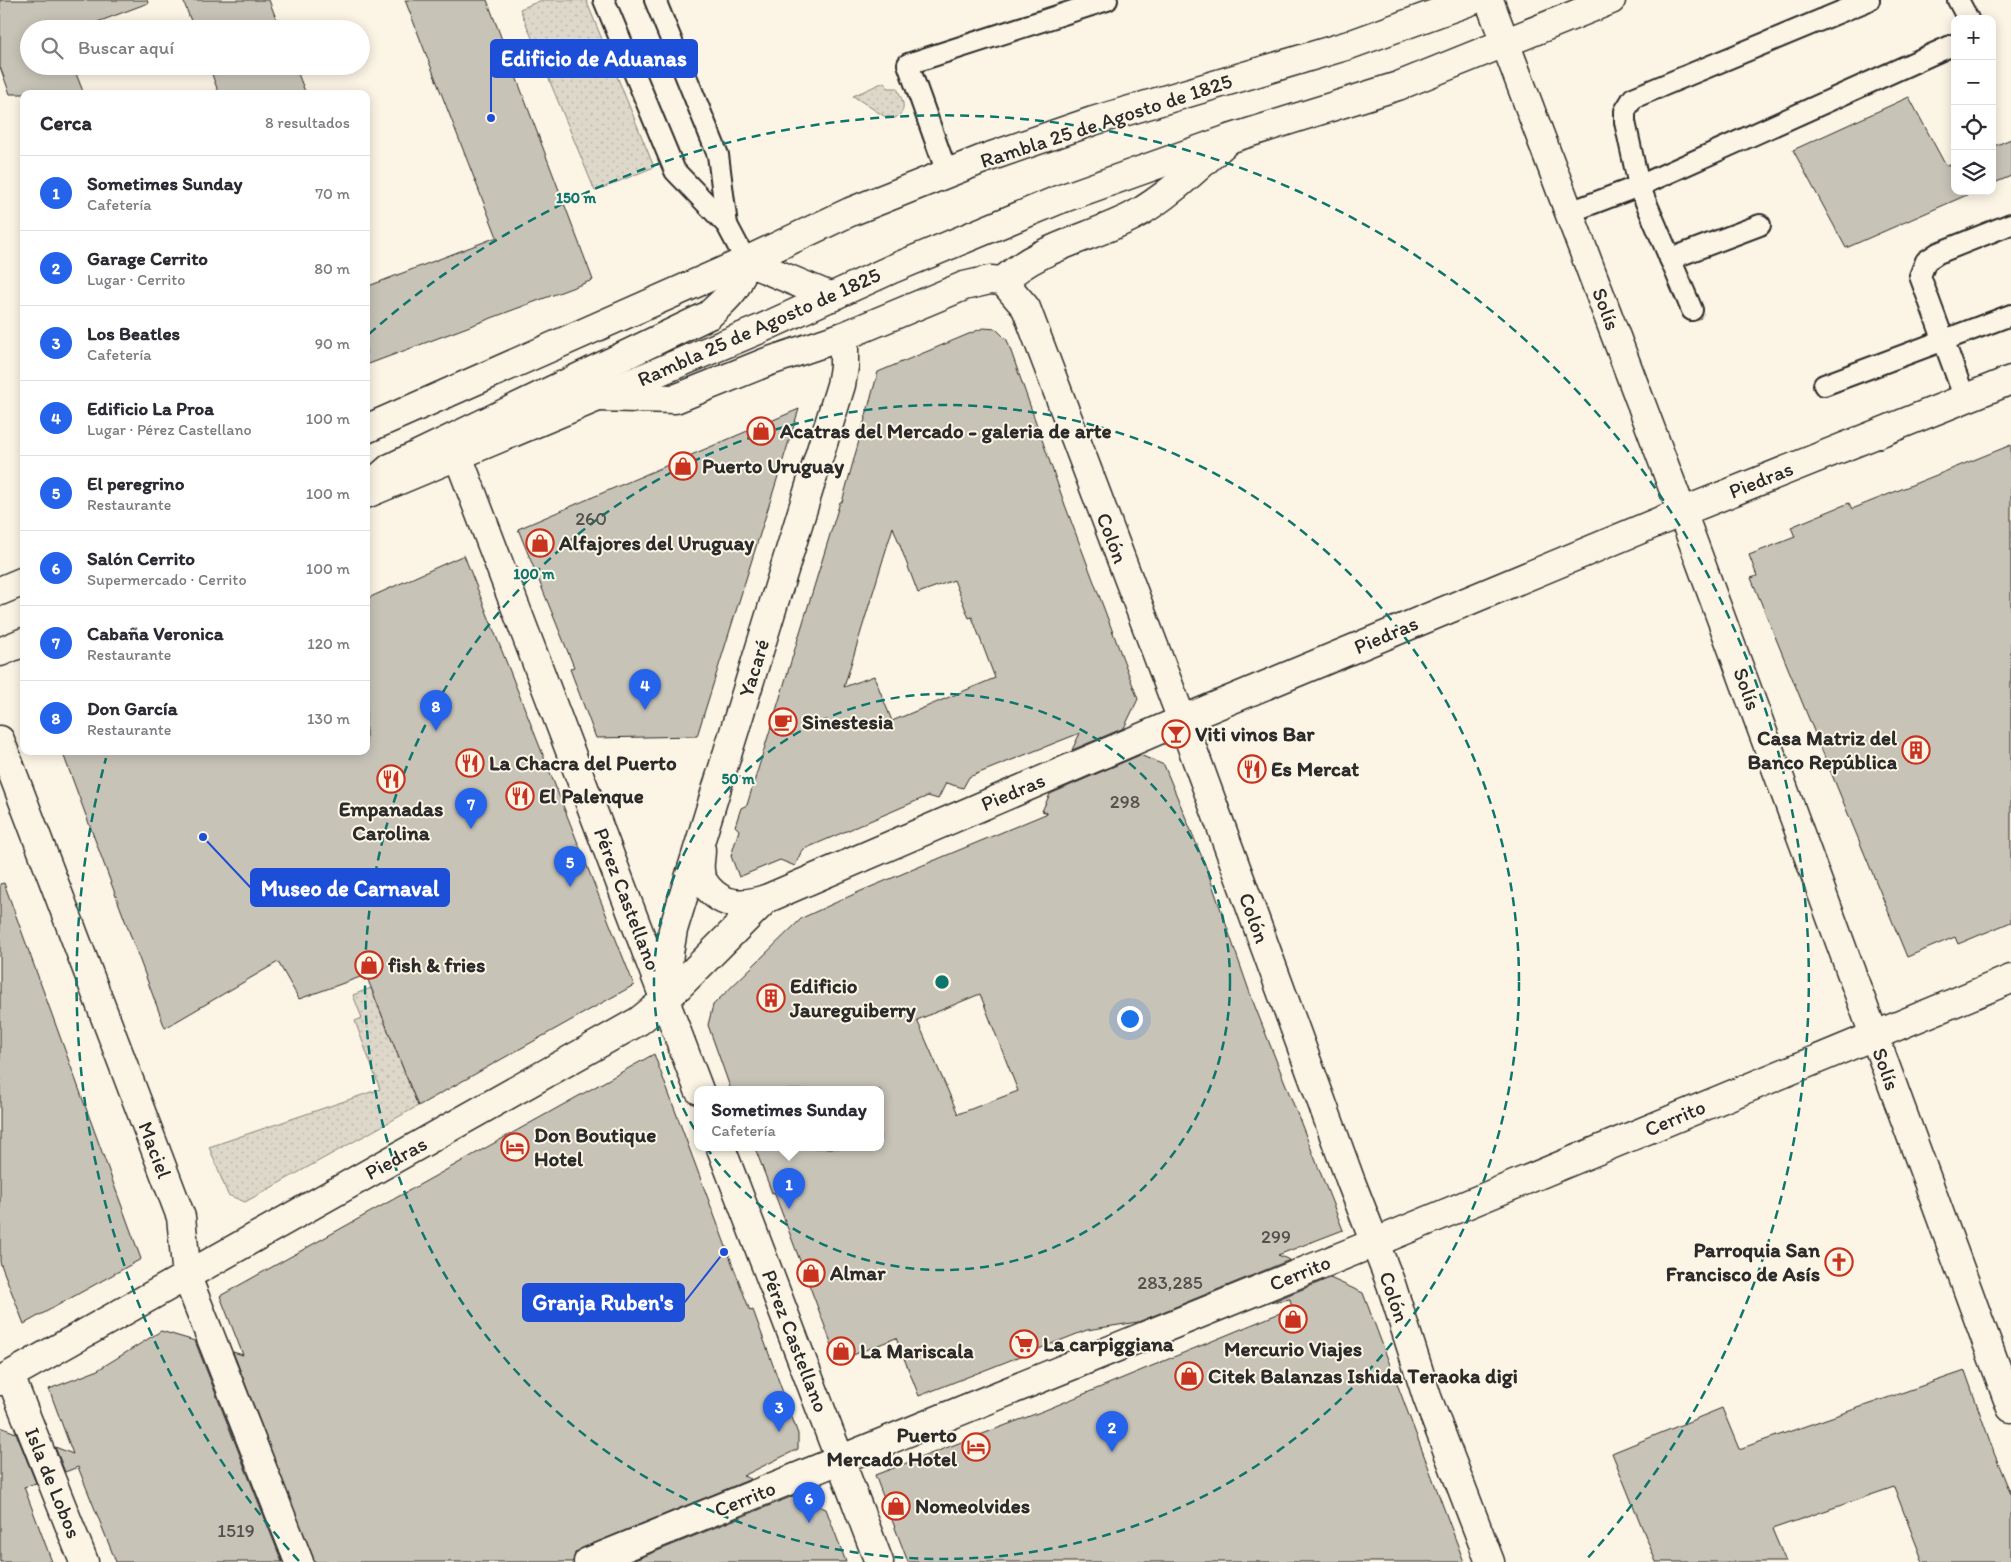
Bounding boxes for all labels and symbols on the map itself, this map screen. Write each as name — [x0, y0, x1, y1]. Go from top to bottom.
callout: Edificio de Aduanas — [491, 40, 697, 77]
text: Edificio de Aduanas — [501, 45, 687, 72]
street label: Rambla 25 de Agosto de 1825 — [977, 68, 1235, 173]
text: 150 m — [556, 189, 596, 207]
street label: Rambla 25 de Agosto de 1825 — [633, 262, 884, 392]
street label: Solís — [1587, 284, 1626, 333]
shop icon: Acatras del Mercado - galeria de arte — [746, 416, 776, 446]
place label: Acatras del Mercado - galeria de arte — [779, 418, 1112, 444]
shop icon: Puerto Uruguay — [668, 451, 698, 481]
place label: Puerto Uruguay — [702, 453, 844, 479]
street label: Piedras — [1725, 455, 1797, 504]
house number: 260 — [575, 507, 607, 530]
street label: Colón — [1091, 509, 1133, 567]
shop icon: Alfajores del Uruguay — [525, 528, 555, 558]
place label: Alfajores del Uruguay — [558, 530, 754, 556]
text: 100 m — [513, 565, 555, 583]
street label: Piedras — [1350, 610, 1422, 659]
street label: Yacaré — [733, 636, 774, 700]
street label: Solís — [1728, 664, 1767, 713]
pin: 4 — [629, 669, 661, 710]
pin: 8 — [420, 690, 452, 731]
cafe icon: Sinestesia — [768, 707, 798, 737]
place label: Sinestesia — [802, 709, 894, 734]
bar icon: Viti vinos Bar — [1161, 719, 1191, 749]
place label: Viti vinos Bar — [1195, 721, 1315, 746]
place label: Casa Matriz del Banco República — [1747, 725, 1898, 775]
building icon: Casa Matriz del Banco República — [1901, 735, 1931, 765]
restaurant icon: La Chacra del Puerto — [455, 748, 485, 778]
place label: La Chacra del Puerto — [489, 750, 677, 775]
restaurant icon: Es Mercat — [1237, 754, 1267, 784]
place label: Es Mercat — [1271, 756, 1359, 781]
restaurant icon: Empanadas Carolina — [376, 764, 406, 794]
street label: Piedras — [977, 767, 1049, 816]
text: 50 m — [721, 770, 755, 788]
restaurant icon: El Palenque — [505, 781, 535, 811]
place label: El Palenque — [539, 783, 644, 809]
pin: 7 — [455, 788, 487, 829]
house number: 298 — [1110, 790, 1140, 813]
place label: Empanadas Carolina — [339, 796, 443, 845]
street label: Pérez Castellano — [589, 824, 666, 974]
pin: 5 — [554, 846, 586, 887]
callout: Museo de Carnaval — [251, 869, 449, 906]
text: Museo de Carnaval — [261, 875, 440, 902]
street label: Colón — [1234, 889, 1275, 947]
shop icon: fish & fries — [354, 950, 384, 980]
place label: fish & fries — [388, 952, 485, 977]
place label: Edificio Jaureguiberry — [789, 973, 917, 1023]
centre of rings — [933, 973, 951, 991]
building icon: Edificio Jaureguiberry — [756, 983, 786, 1013]
your location — [1117, 1006, 1143, 1032]
street label: Solís — [1867, 1044, 1906, 1093]
street label: Cerrito — [1641, 1094, 1709, 1141]
street label: Maciel — [133, 1118, 178, 1182]
place label: Don Boutique Hotel — [534, 1122, 656, 1171]
street label: Piedras — [360, 1130, 431, 1185]
hotel icon: Don Boutique Hotel — [500, 1132, 530, 1162]
pin: 1 — [773, 1168, 805, 1209]
house number: 299 — [1261, 1225, 1291, 1248]
place label: Parroquia San Francisco de Asís — [1666, 1237, 1820, 1286]
church icon: Parroquia San Francisco de Asís — [1824, 1247, 1854, 1277]
street label: Cerrito — [1266, 1249, 1334, 1296]
shop icon: Almar — [796, 1258, 826, 1288]
place label: Almar — [829, 1260, 886, 1285]
street label: Pérez Castellano — [757, 1266, 834, 1416]
street label: Colón — [1374, 1268, 1415, 1326]
house number: 283,285 — [1137, 1271, 1203, 1294]
callout: Granja Ruben's — [523, 1284, 684, 1321]
text: Granja Ruben's — [532, 1289, 674, 1316]
shop icon: Mercurio Viajes — [1278, 1304, 1308, 1334]
supermarket icon: La carpiggiana — [1009, 1329, 1039, 1359]
place label: La carpiggiana — [1043, 1331, 1175, 1357]
shop icon: La Mariscala — [826, 1336, 856, 1366]
place label: Mercurio Viajes — [1224, 1336, 1362, 1362]
place label: La Mariscala — [860, 1338, 974, 1363]
shop icon: Citek Balanzas Ishida Teraoka digi — [1174, 1361, 1204, 1391]
place label: Citek Balanzas Ishida Teraoka digi — [1208, 1363, 1518, 1389]
pin: 3 — [763, 1391, 795, 1432]
pin: 2 — [1096, 1411, 1128, 1452]
place label: Puerto Mercado Hotel — [826, 1422, 958, 1471]
street label: Isla de Lobos — [20, 1424, 87, 1542]
hotel icon: Puerto Mercado Hotel — [961, 1432, 991, 1462]
street label: Cerrito — [711, 1475, 779, 1522]
pin: 6 — [793, 1482, 825, 1523]
shop icon: Nomeolvides — [881, 1491, 911, 1521]
place label: Nomeolvides — [915, 1493, 1030, 1518]
house number: 1519 — [217, 1519, 255, 1542]

